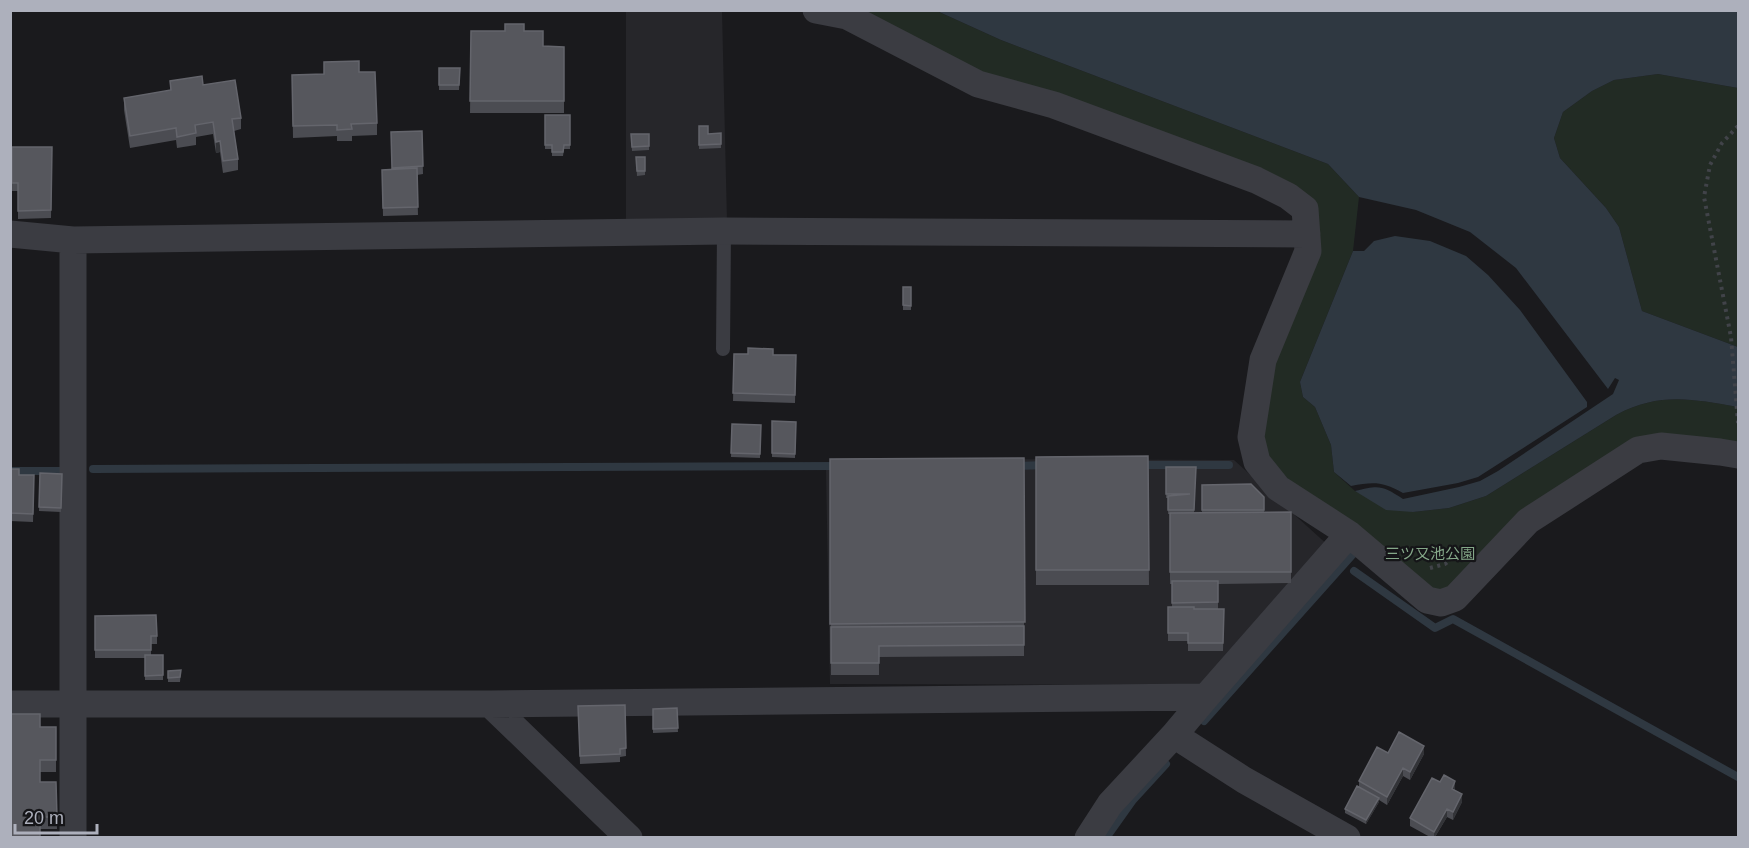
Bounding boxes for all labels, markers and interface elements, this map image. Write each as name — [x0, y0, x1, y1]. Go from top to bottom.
park label: 三ツ又池公園 — [1385, 545, 1475, 562]
scale bar — [15, 797, 98, 835]
text: 20 m — [24, 808, 64, 828]

